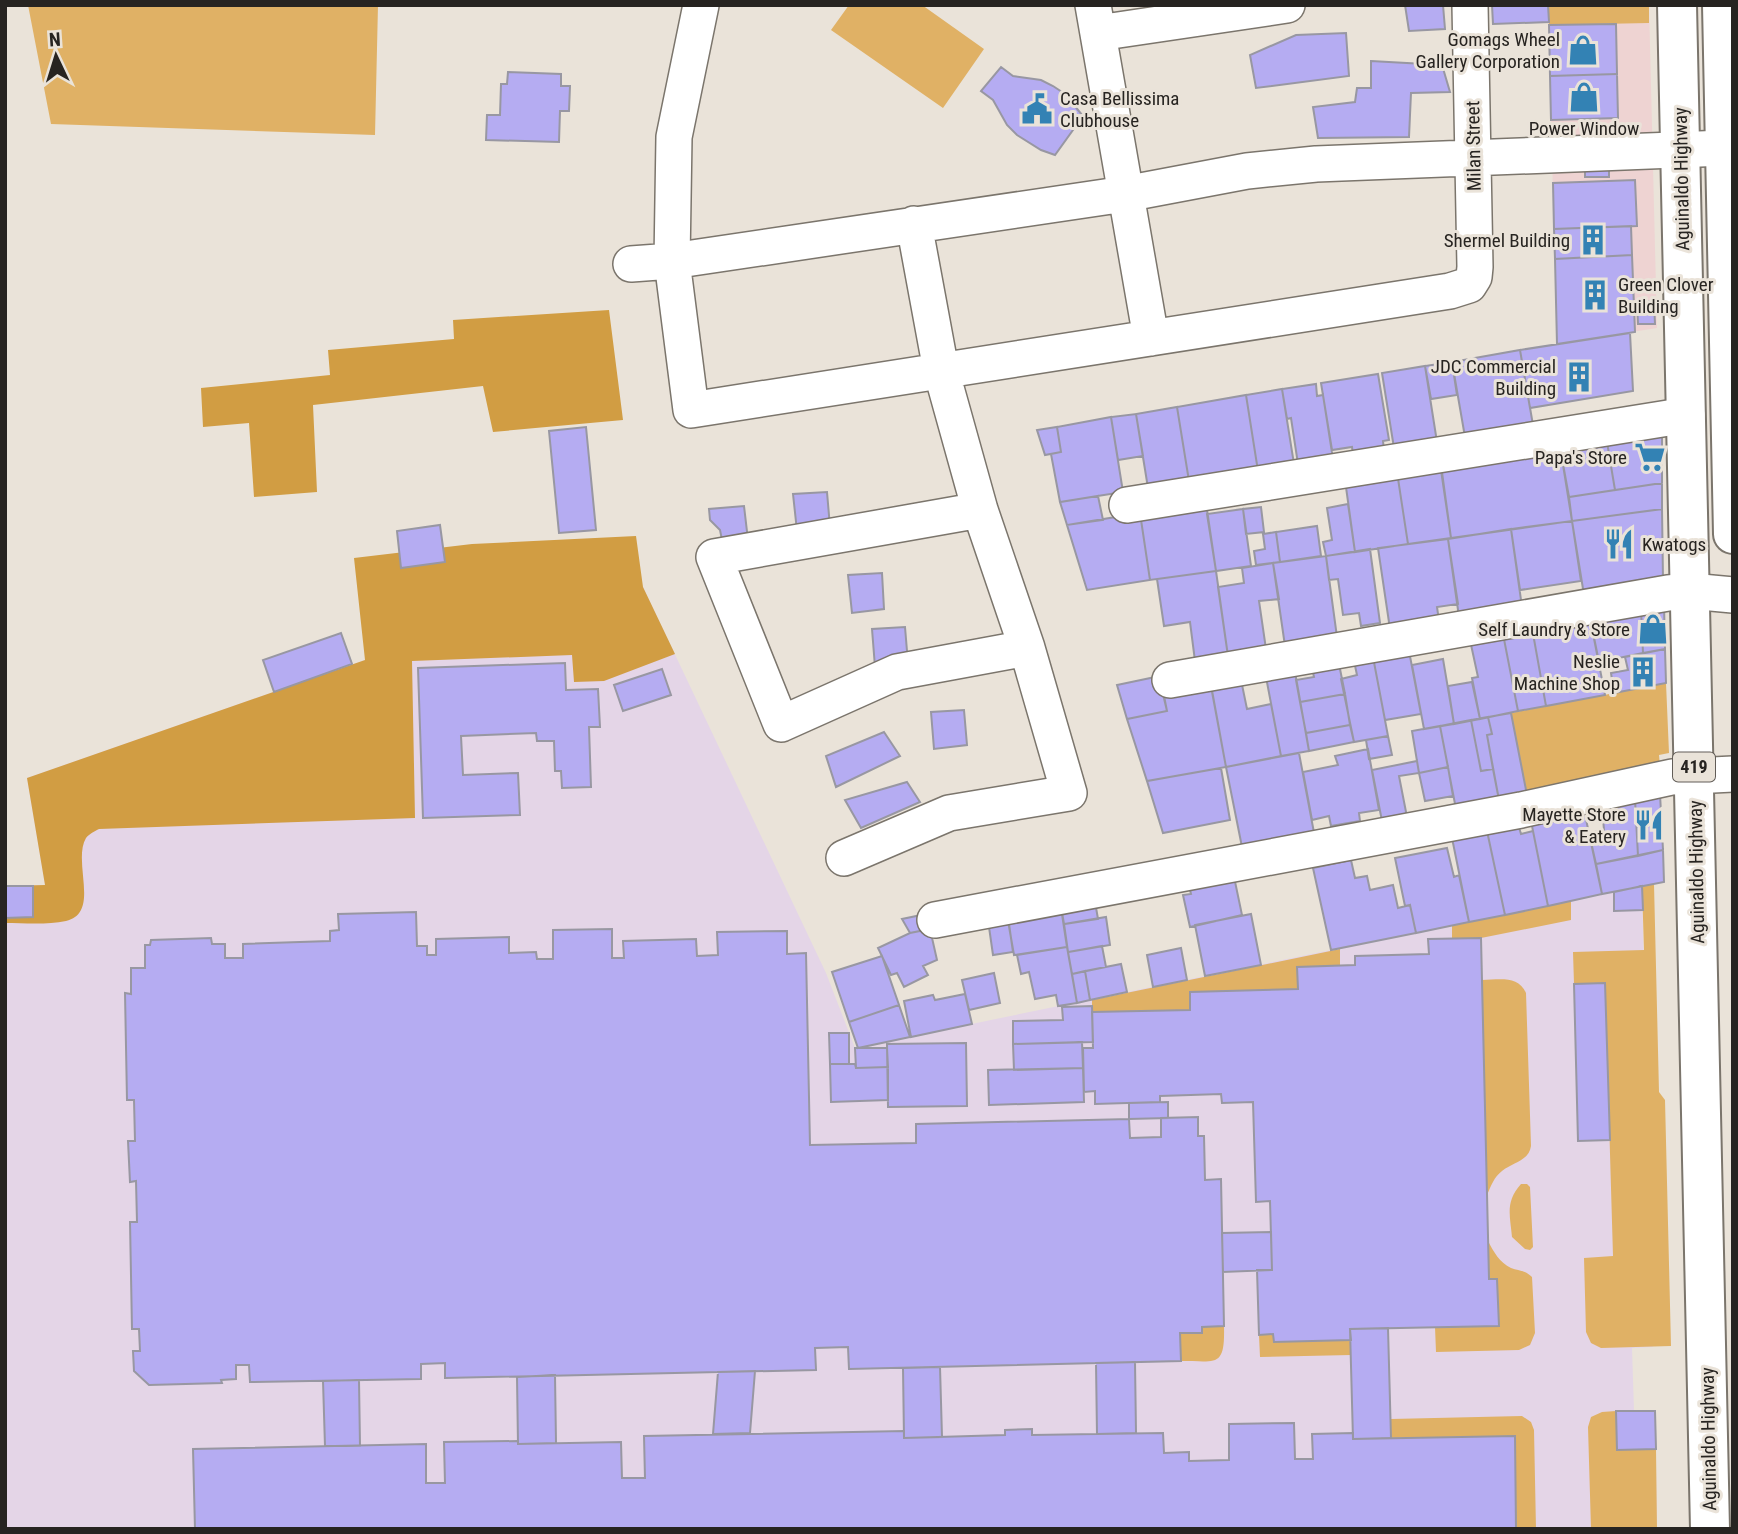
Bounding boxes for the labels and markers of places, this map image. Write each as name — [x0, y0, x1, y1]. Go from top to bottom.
place label: Gomags Wheel Gallery Corporation — [1416, 28, 1560, 73]
shop icon: Gomags Wheel Gallery Corporation — [1566, 33, 1600, 67]
shop icon: Power Window — [1567, 80, 1601, 114]
place label: Casa Bellissima Clubhouse — [1060, 87, 1179, 132]
public building icon: Casa Bellissima Clubhouse — [1020, 92, 1054, 126]
place label: Power Window — [1529, 117, 1639, 140]
building icon: Shermel Building — [1576, 223, 1610, 257]
place label: Shermel Building — [1444, 229, 1570, 252]
place label: Green Clover Building — [1618, 273, 1714, 318]
building icon: Green Clover Building — [1578, 278, 1612, 312]
place label: JDC Commercial Building — [1431, 355, 1556, 400]
building icon: JDC Commercial Building — [1562, 360, 1596, 394]
supermarket icon: Papa's Store — [1633, 440, 1667, 474]
place label: Papa's Store — [1535, 446, 1627, 469]
restaurant icon: Kwatogs — [1602, 527, 1636, 561]
place label: Kwatogs — [1642, 533, 1706, 556]
shop icon: Self Laundry & Store — [1636, 612, 1670, 646]
place label: Self Laundry & Store — [1478, 618, 1630, 641]
place label: Neslie Machine Shop — [1514, 650, 1620, 695]
building icon: Neslie Machine Shop — [1626, 655, 1660, 689]
place label: Mayette Store & Eatery — [1522, 803, 1626, 848]
restaurant icon: Mayette Store & Eatery — [1632, 808, 1666, 842]

